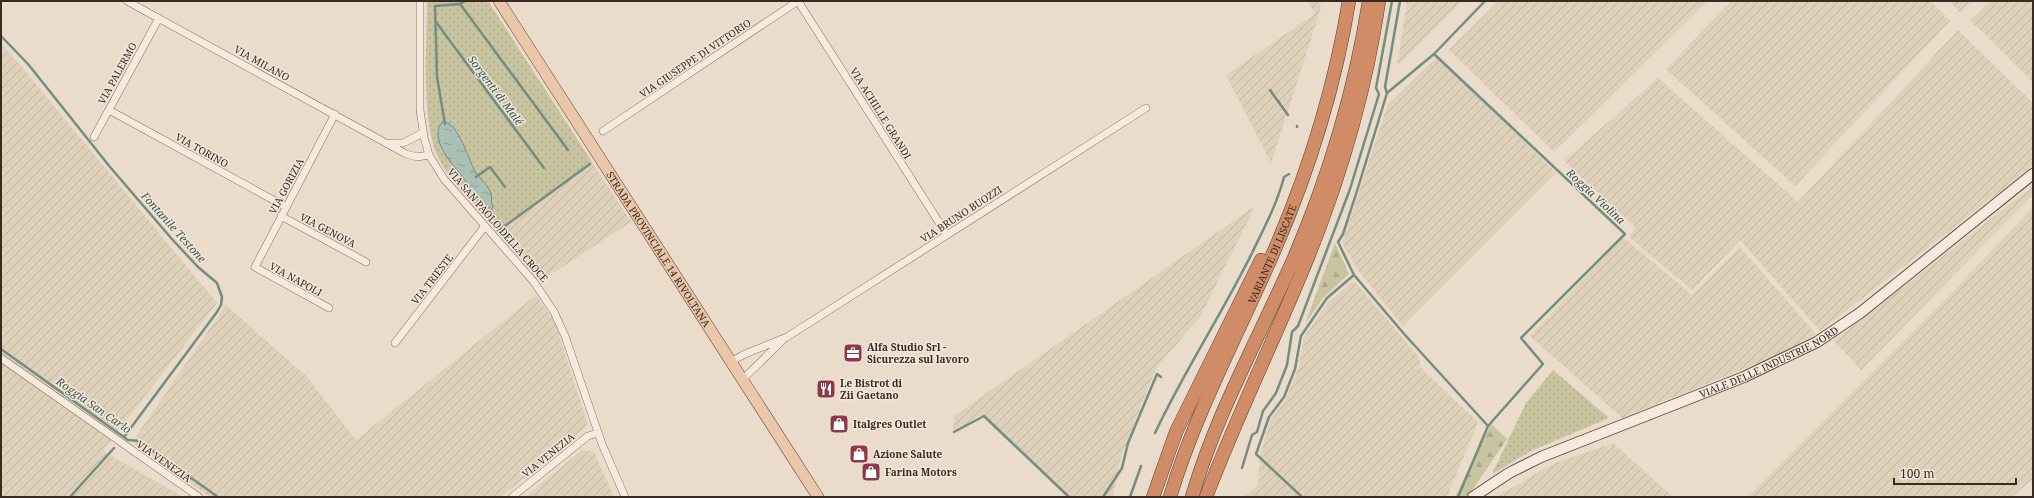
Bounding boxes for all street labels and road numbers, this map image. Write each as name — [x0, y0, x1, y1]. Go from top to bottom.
street label: VIA GIUSEPPE DI VITTORIO — [636, 15, 754, 101]
street label: VIA PALERMO — [94, 40, 140, 106]
street label: VIA MILANO — [232, 42, 292, 84]
street label: VIA ACHILLE GRANDI — [847, 65, 915, 162]
street label: VIA TORINO — [173, 130, 231, 170]
street label: VIA GORIZIA — [265, 155, 307, 216]
street label: VIA SAN PAOLO DELLA CROCE — [445, 165, 551, 285]
street label: STRADA PROVINCIALE 14 RIVOLTANA — [603, 169, 714, 330]
street label: VIA BRUNO BUOZZI — [918, 182, 1005, 246]
street label: VARIANTE DI LISCATE — [1244, 202, 1300, 306]
street label: VIA GENOVA — [298, 209, 359, 251]
street label: VIA TRIESTE — [408, 251, 456, 307]
street label: VIA NAPOLI — [267, 259, 325, 299]
street label: VIALE DELLE INDUSTRIE NORD — [1697, 323, 1841, 401]
street label: VIA VENEZIA — [519, 429, 578, 480]
street label: VIA VENEZIA — [134, 437, 195, 486]

